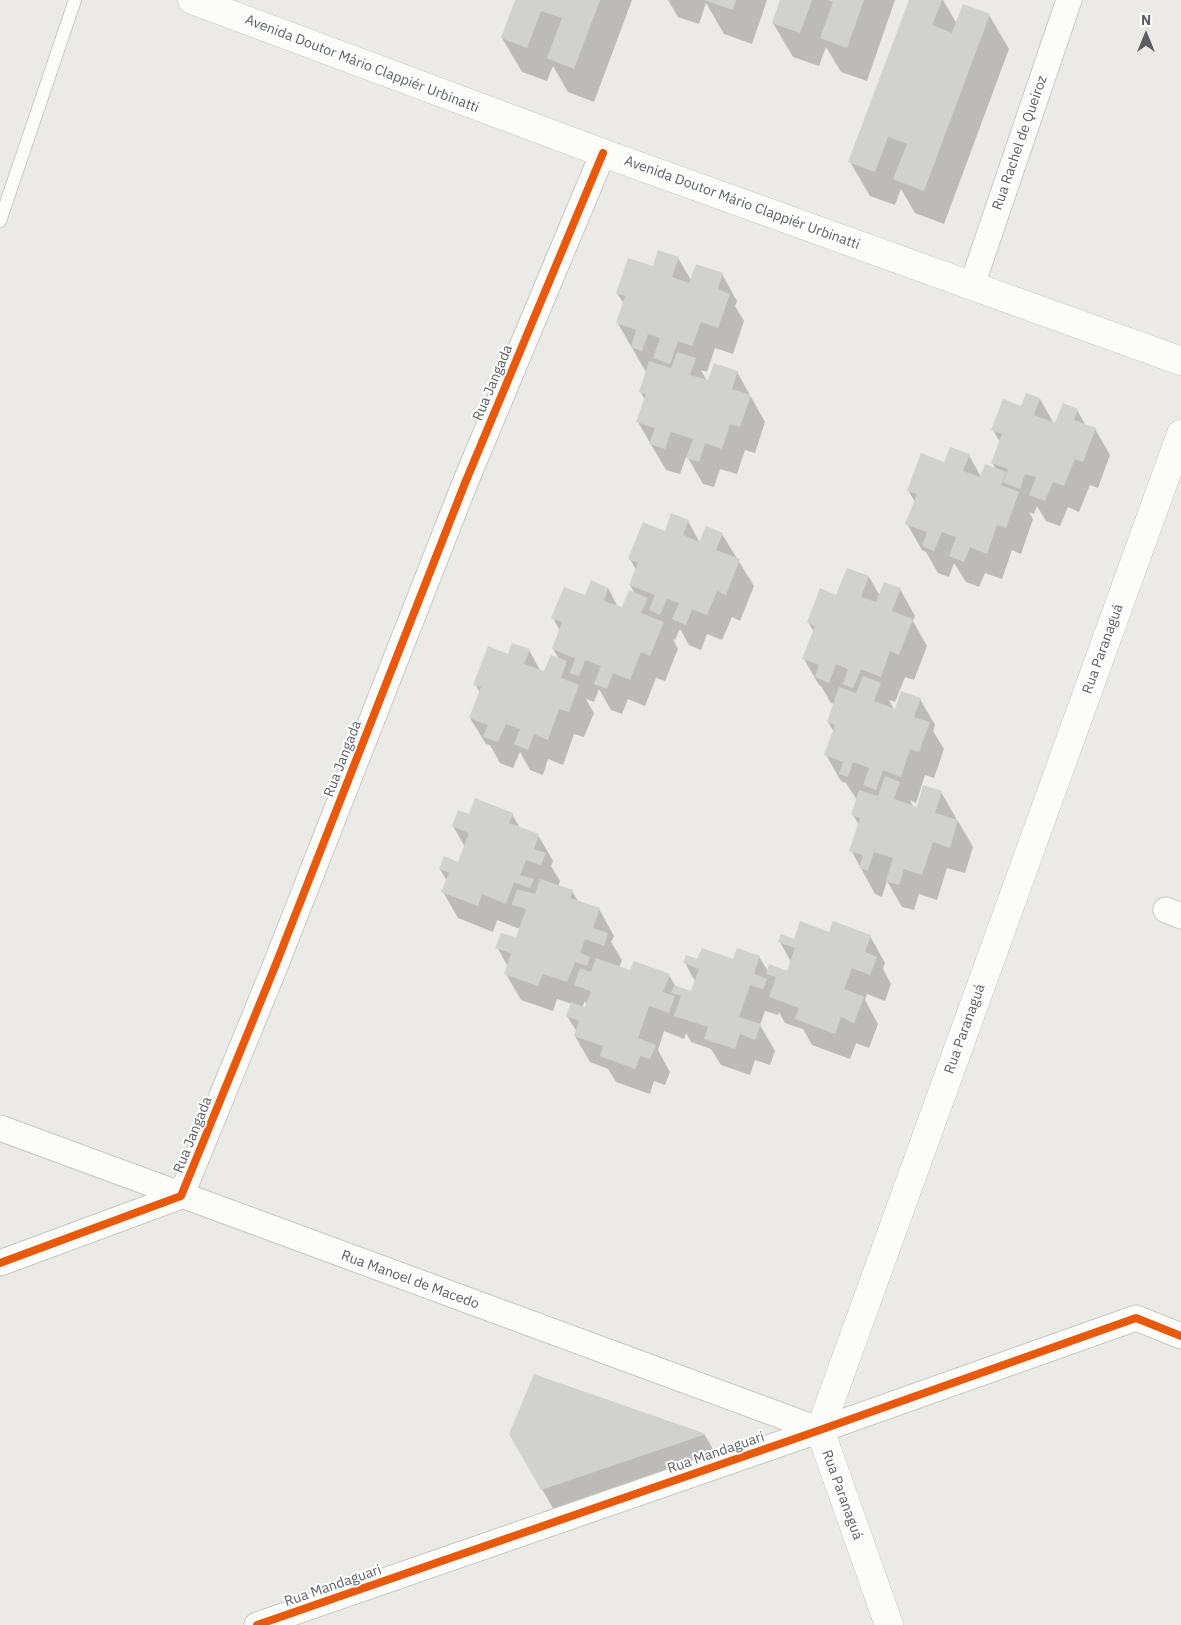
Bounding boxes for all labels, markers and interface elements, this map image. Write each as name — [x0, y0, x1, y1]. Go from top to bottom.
north arrow — [1121, 10, 1171, 60]
text: N — [1141, 11, 1151, 29]
street label: Avenida Doutor Mário Clappiér Urbinatti — [243, 12, 481, 116]
street label: Rua Rachel de Queiroz — [989, 73, 1051, 213]
street label: Avenida Doutor Mário Clappiér Urbinatti — [622, 152, 862, 254]
street label: Rua Jangada — [470, 343, 516, 423]
street label: Rua Paranaguá — [1079, 602, 1127, 696]
street label: Rua Jangada — [321, 718, 365, 800]
street label: Rua Paranaguá — [941, 982, 989, 1076]
street label: Rua Jangada — [170, 1094, 216, 1176]
street label: Rua Manoel de Macedo — [339, 1247, 481, 1313]
street label: Rua Mandaguari — [665, 1429, 767, 1477]
street label: Rua Paranaguá — [818, 1448, 866, 1542]
street label: Rua Mandaguari — [282, 1562, 384, 1610]

